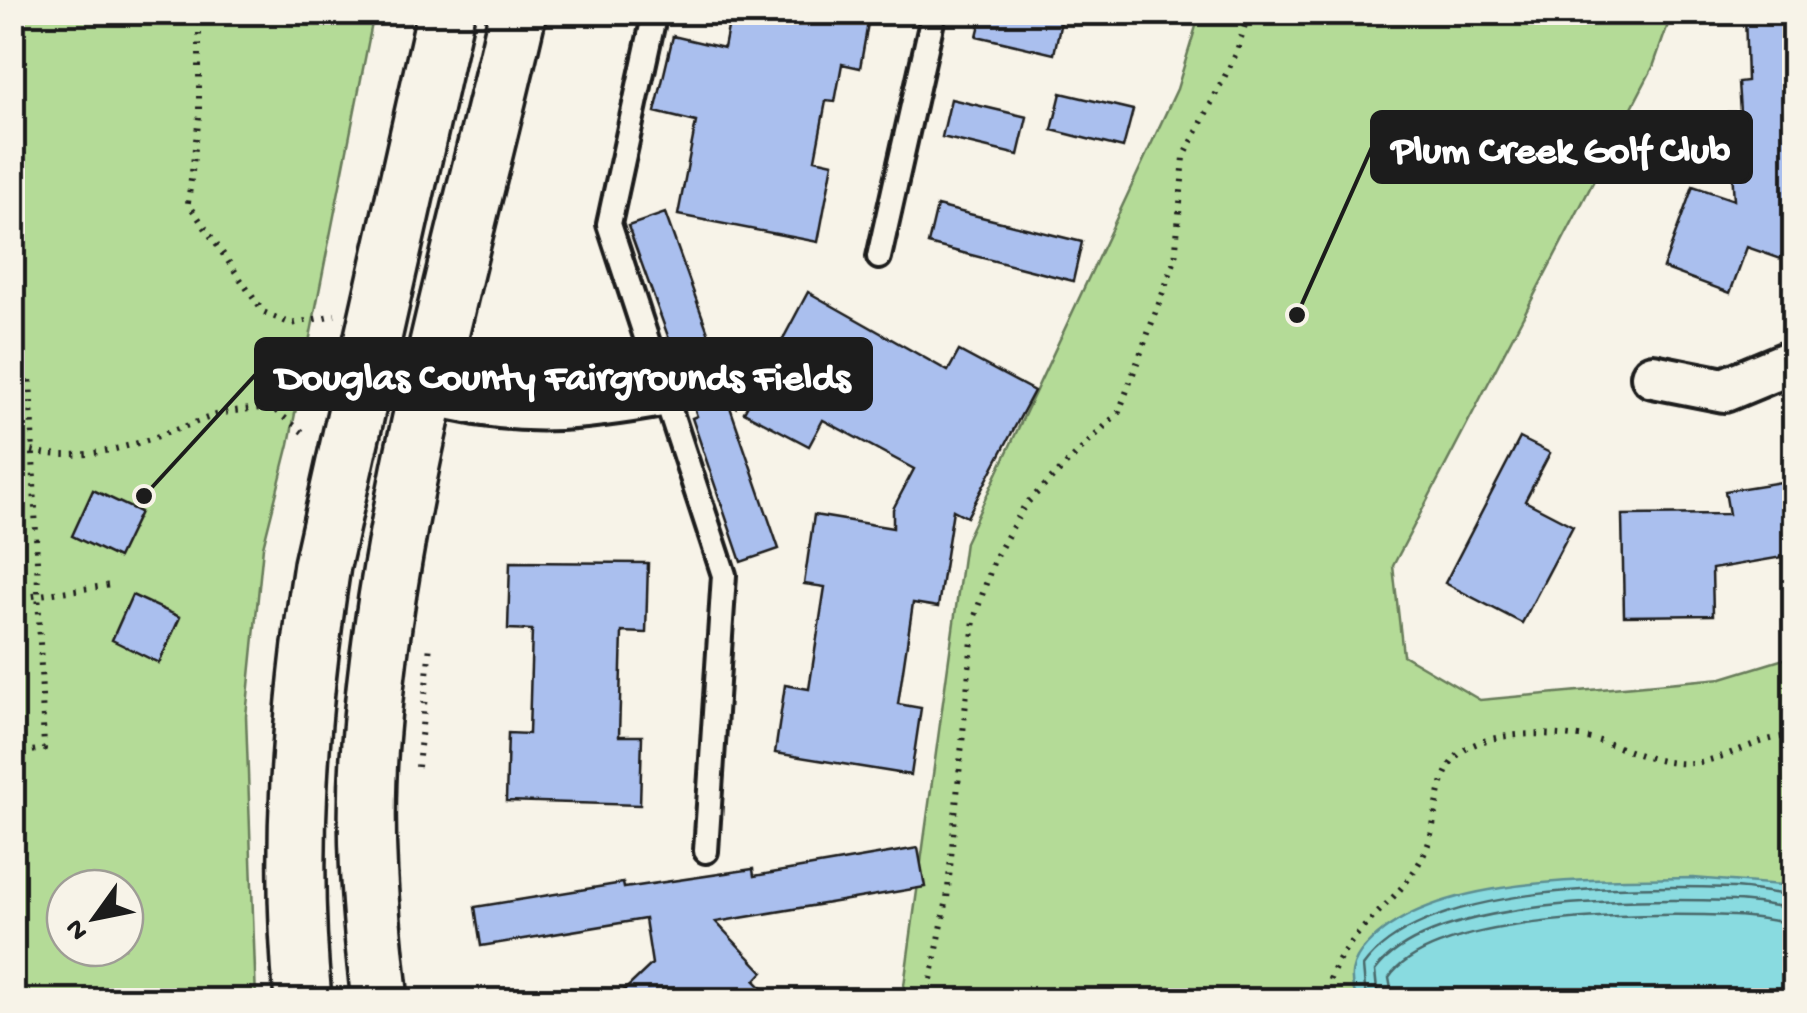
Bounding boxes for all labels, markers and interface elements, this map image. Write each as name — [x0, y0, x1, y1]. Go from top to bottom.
callout: Plum Creek Golf Club — [1372, 112, 1751, 182]
text: Plum Creek Golf Club — [1390, 130, 1730, 177]
callout: Douglas County Fairgrounds Fields — [256, 339, 871, 409]
text: Douglas County Fairgrounds Fields — [273, 357, 853, 404]
north arrow — [45, 868, 145, 968]
text: N — [59, 913, 97, 946]

